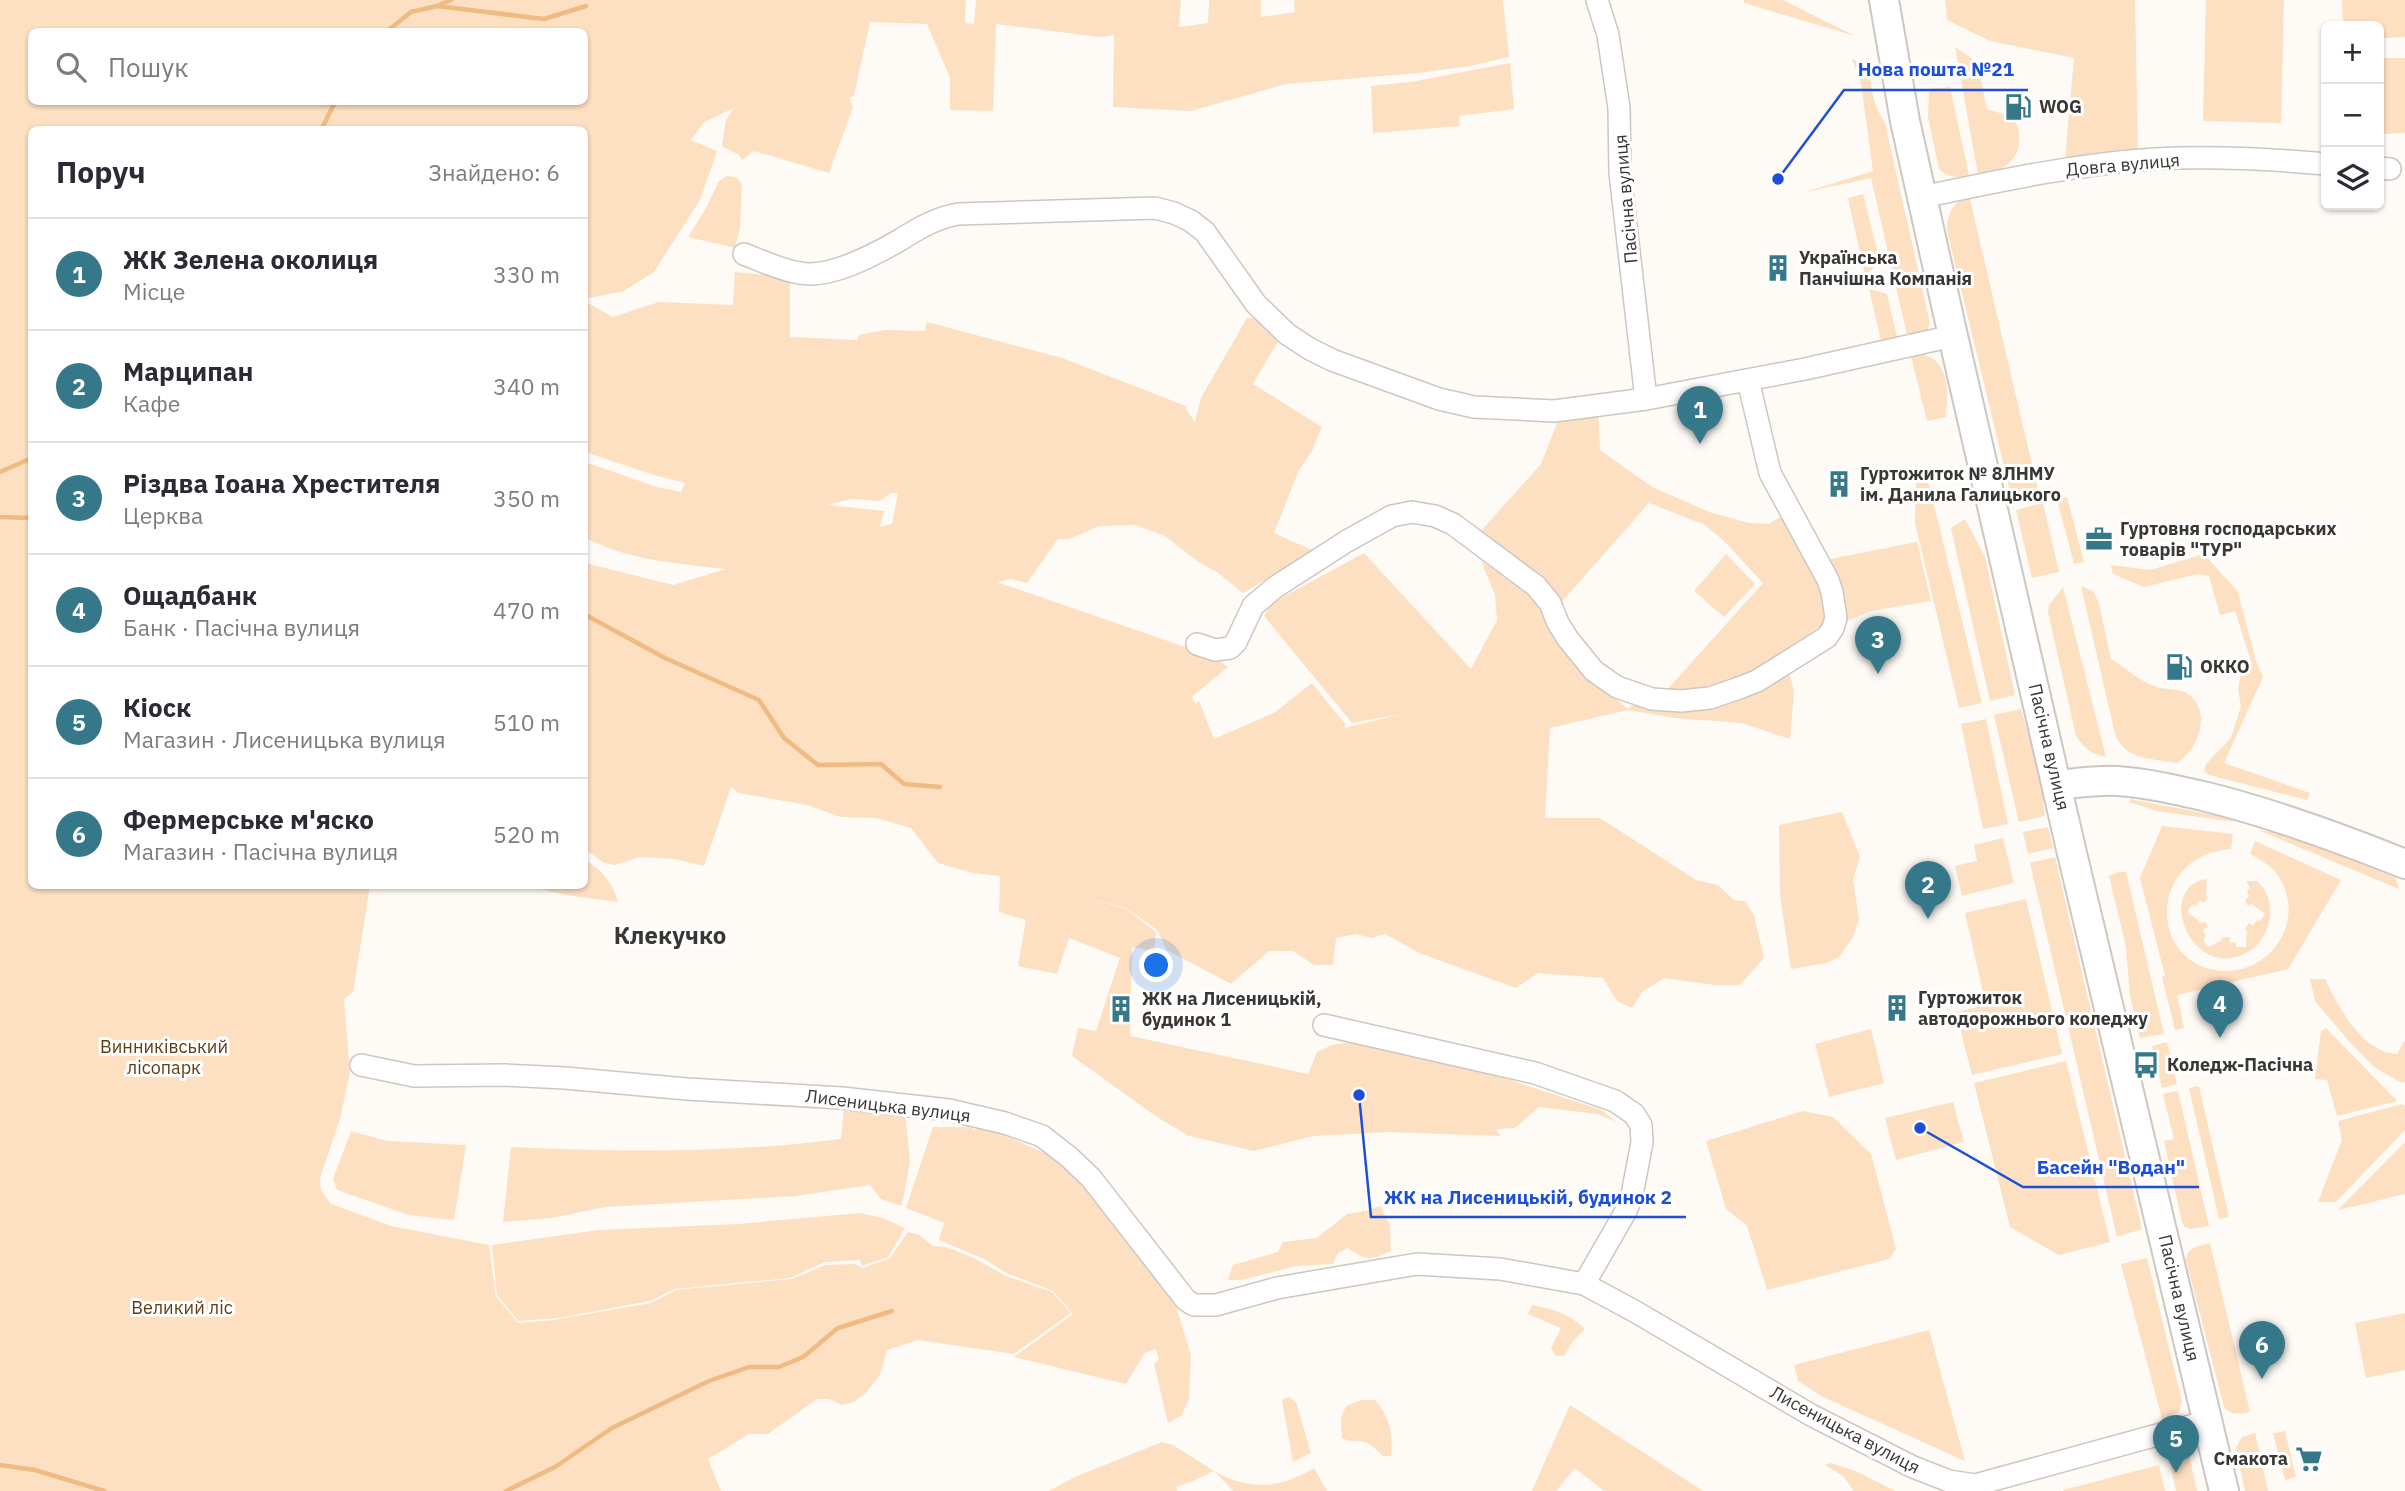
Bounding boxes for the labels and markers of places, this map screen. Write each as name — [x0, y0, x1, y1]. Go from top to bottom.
callout: Нова пошта №21 — [1844, 50, 2028, 90]
fuel station icon: WOG — [2003, 92, 2033, 122]
place label: WOG — [2039, 95, 2082, 118]
place label: Українська Панчішна Компанія — [1799, 246, 1972, 290]
building icon: Українська Панчішна Компанія — [1763, 253, 1793, 283]
pin: 1 — [1677, 386, 1723, 444]
place label: Гуртожиток № 8ЛНМУ ім. Данила Галицького — [1860, 462, 2061, 506]
building icon: Гуртожиток № 8ЛНМУ ім. Данила Галицького — [1824, 469, 1854, 499]
place label: Гуртовня господарських товарів "ТУР" — [2120, 517, 2337, 561]
office icon: Гуртовня господарських товарів "ТУР" — [2084, 524, 2114, 554]
pin: 3 — [1855, 616, 1901, 674]
fuel station icon: ОККО — [2164, 652, 2194, 682]
place label: ОККО — [2200, 655, 2250, 678]
pin: 2 — [1905, 861, 1951, 919]
pin: 4 — [2197, 980, 2243, 1038]
place label: Гуртожиток автодорожнього коледжу — [1918, 986, 2148, 1030]
place label: ЖК на Лисеницькій, будинок 1 — [1142, 987, 1322, 1031]
building icon: Гуртожиток автодорожнього коледжу — [1882, 993, 1912, 1023]
building icon: ЖК на Лисеницькій, будинок 1 — [1106, 994, 1136, 1024]
bus stop icon: Коледж-Пасічна — [2131, 1050, 2161, 1080]
place label: Коледж-Пасічна — [2167, 1053, 2313, 1076]
callout: Басейн "Водан" — [2023, 1147, 2199, 1187]
callout: ЖК на Лисеницькій, будинок 2 — [1371, 1177, 1686, 1217]
pin: 6 — [2239, 1321, 2285, 1379]
pin: 5 — [2153, 1415, 2199, 1473]
supermarket icon: Смакота — [2294, 1444, 2324, 1474]
place label: Смакота — [2213, 1447, 2288, 1470]

